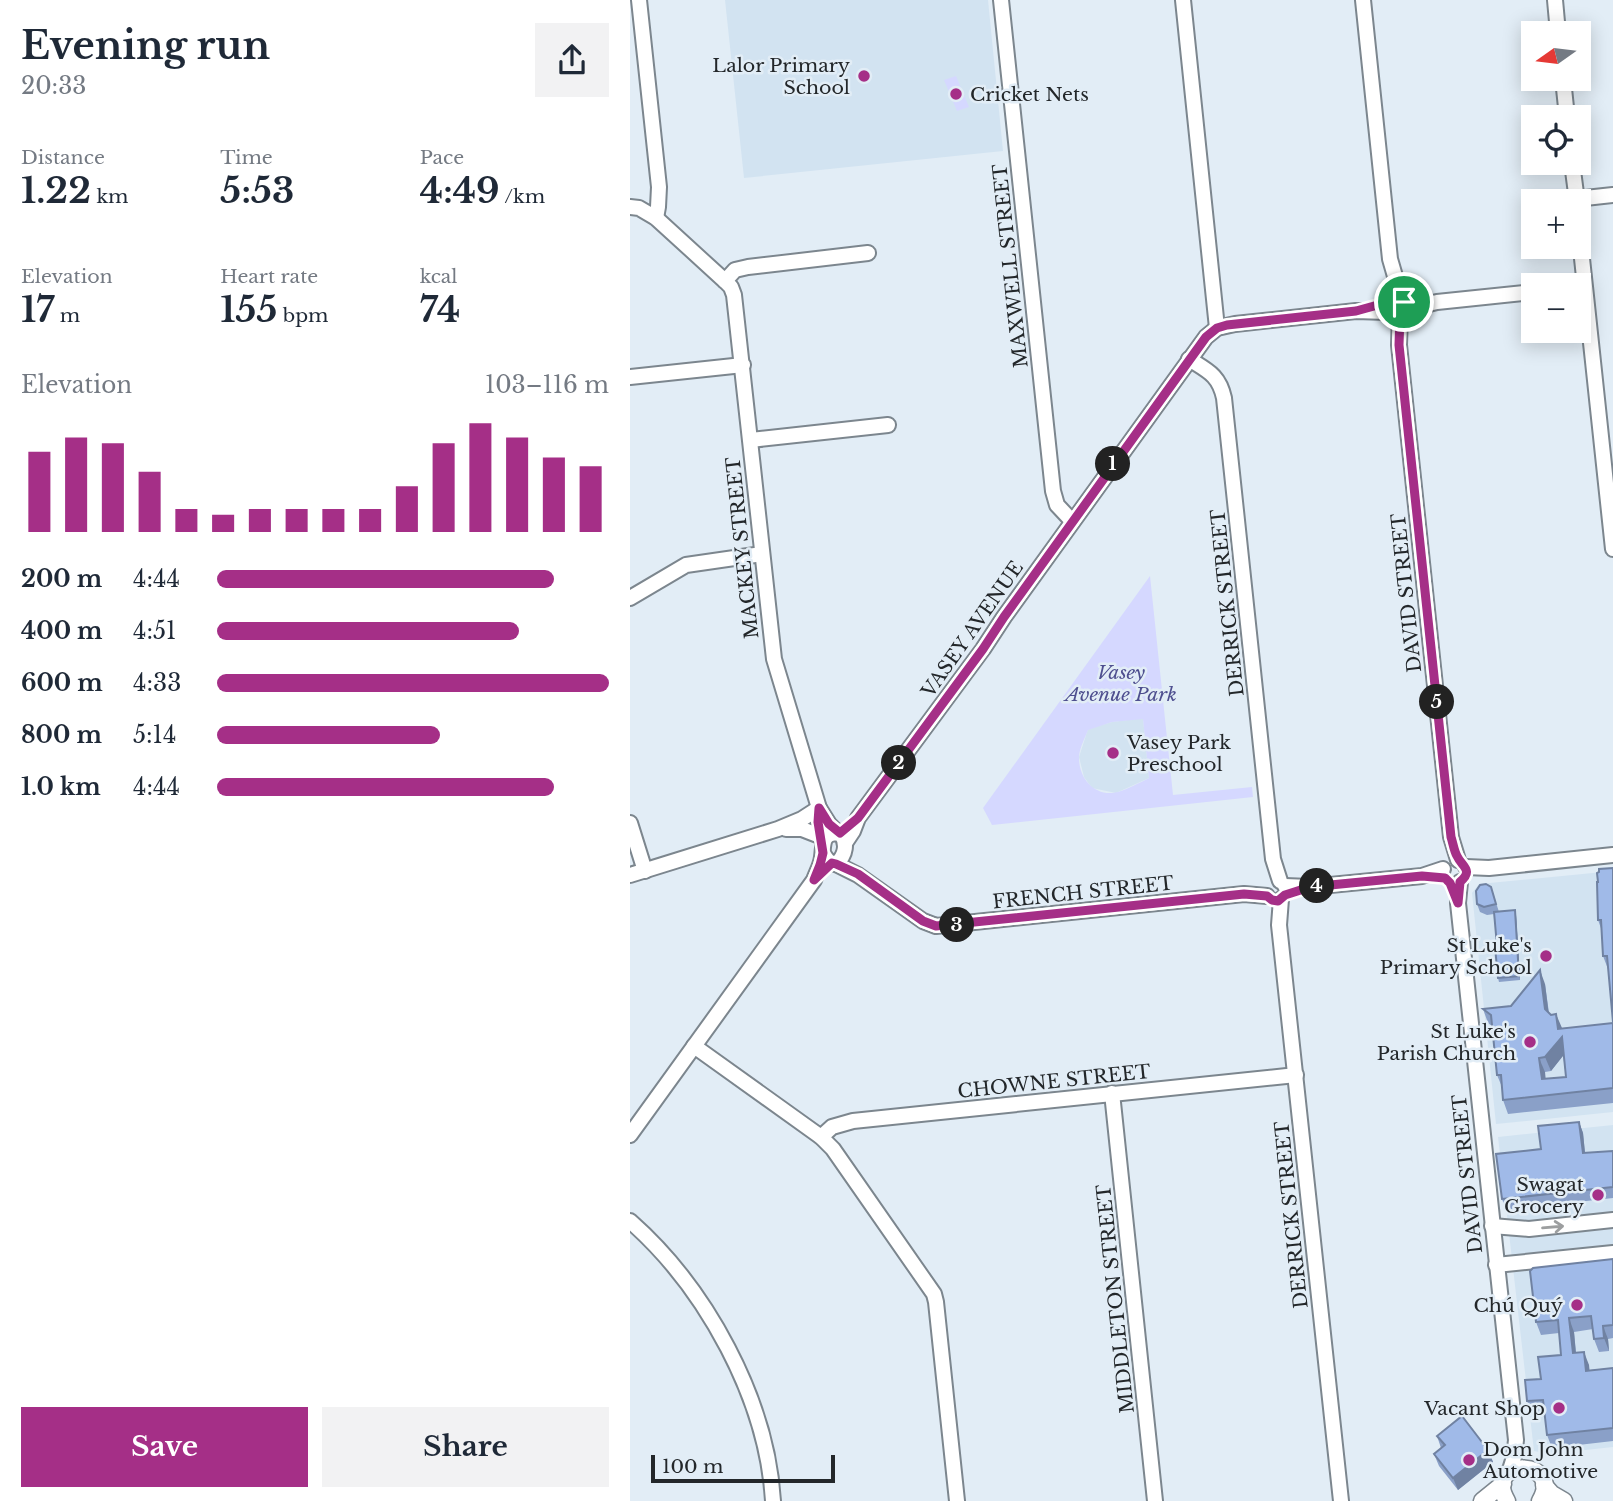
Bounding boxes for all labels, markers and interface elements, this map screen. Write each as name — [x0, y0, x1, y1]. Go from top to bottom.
north arrow — [1521, 21, 1591, 91]
map controls — [1521, 21, 1591, 343]
text: Evening run — [21, 22, 270, 69]
button: share — [535, 23, 609, 97]
place label: Lalor Primary School — [712, 54, 850, 99]
marker: Lalor Primary School — [856, 68, 872, 84]
text: 20:33 — [21, 72, 86, 100]
place label: Cricket Nets — [970, 83, 1089, 106]
marker: Cricket Nets — [948, 86, 964, 102]
button: locate — [1521, 105, 1591, 175]
text: Distance — [21, 146, 105, 169]
text: Time — [220, 146, 273, 169]
text: Pace — [420, 146, 464, 169]
street label: MAXWELL STREET — [988, 163, 1033, 369]
text: 1.22 — [21, 169, 91, 212]
text: 5:53 — [220, 169, 294, 212]
text: 4:49 — [420, 169, 500, 212]
text: km — [91, 185, 128, 208]
text: /km — [500, 185, 545, 208]
button: + — [1521, 189, 1591, 259]
text: Elevation — [21, 265, 113, 288]
text: Heart rate — [220, 265, 318, 288]
text: kcal — [420, 265, 458, 288]
pin — [1374, 272, 1434, 332]
button: − — [1521, 273, 1591, 343]
icon: arrive — [1385, 283, 1423, 321]
text: 17 — [21, 288, 54, 331]
text: 155 — [220, 288, 277, 331]
text: 74 — [420, 288, 460, 331]
text: m — [54, 304, 80, 327]
text: bpm — [277, 304, 328, 327]
text: Elevation — [21, 371, 132, 399]
text: 103–116 m — [485, 371, 609, 399]
pin: 1 — [1096, 447, 1130, 482]
text: 1 — [1108, 452, 1117, 475]
street label: MACKEY STREET — [722, 456, 763, 640]
street label: DERRICK STREET — [1206, 508, 1249, 698]
street label: DAVID STREET — [1387, 512, 1426, 674]
street label: VASEY AVENUE — [916, 557, 1028, 703]
text: 200 m — [21, 565, 102, 593]
text: 4:44 — [133, 565, 180, 593]
text: 400 m — [21, 617, 103, 645]
text: 4:51 — [133, 617, 176, 645]
park label: Vasey Avenue Park — [1062, 661, 1177, 706]
text: 600 m — [21, 669, 103, 697]
text: 4:33 — [133, 669, 181, 697]
pin: 5 — [1420, 684, 1454, 720]
text: 5 — [1431, 690, 1442, 713]
text: 800 m — [21, 721, 102, 749]
text: 5:14 — [133, 721, 176, 749]
place label: Vasey Park Preschool — [1126, 731, 1231, 776]
marker: Vasey Park Preschool — [1105, 745, 1121, 761]
pin: 2 — [882, 746, 916, 780]
text: 2 — [892, 751, 905, 774]
text: 1.0 km — [21, 773, 101, 801]
text: 4:44 — [133, 773, 180, 801]
pin: 4 — [1300, 868, 1334, 903]
street label: FRENCH STREET — [991, 872, 1175, 913]
text: 4 — [1310, 874, 1323, 897]
pin: 3 — [940, 908, 974, 942]
text: 3 — [950, 913, 963, 936]
place label: St Luke's Primary School — [1380, 934, 1532, 979]
marker: St Luke's Primary School — [1538, 948, 1554, 964]
place label: St Luke's Parish Church — [1377, 1020, 1516, 1065]
marker: St Luke's Parish Church — [1522, 1034, 1538, 1050]
street label: CHOWNE STREET — [956, 1060, 1152, 1103]
street label: DAVID STREET — [1448, 1093, 1487, 1255]
street label: DERRICK STREET — [1270, 1120, 1313, 1310]
place label: Swagat Grocery — [1504, 1173, 1585, 1218]
street label: MIDDLETON STREET — [1092, 1183, 1139, 1414]
marker: Swagat Grocery — [1590, 1187, 1606, 1203]
one-way arrow — [1541, 1220, 1563, 1233]
place label: Chú Quý — [1474, 1294, 1563, 1317]
marker: Chú Quý — [1569, 1297, 1585, 1313]
place label: Vacant Shop — [1423, 1397, 1545, 1420]
marker: Vacant Shop — [1551, 1400, 1567, 1416]
button: Save — [21, 1407, 308, 1487]
button: Share — [322, 1407, 609, 1487]
place label: Dom John Automotive — [1482, 1438, 1598, 1483]
scale bar — [651, 1452, 835, 1484]
marker: Dom John Automotive — [1461, 1452, 1477, 1468]
text: 100 m — [662, 1455, 723, 1478]

